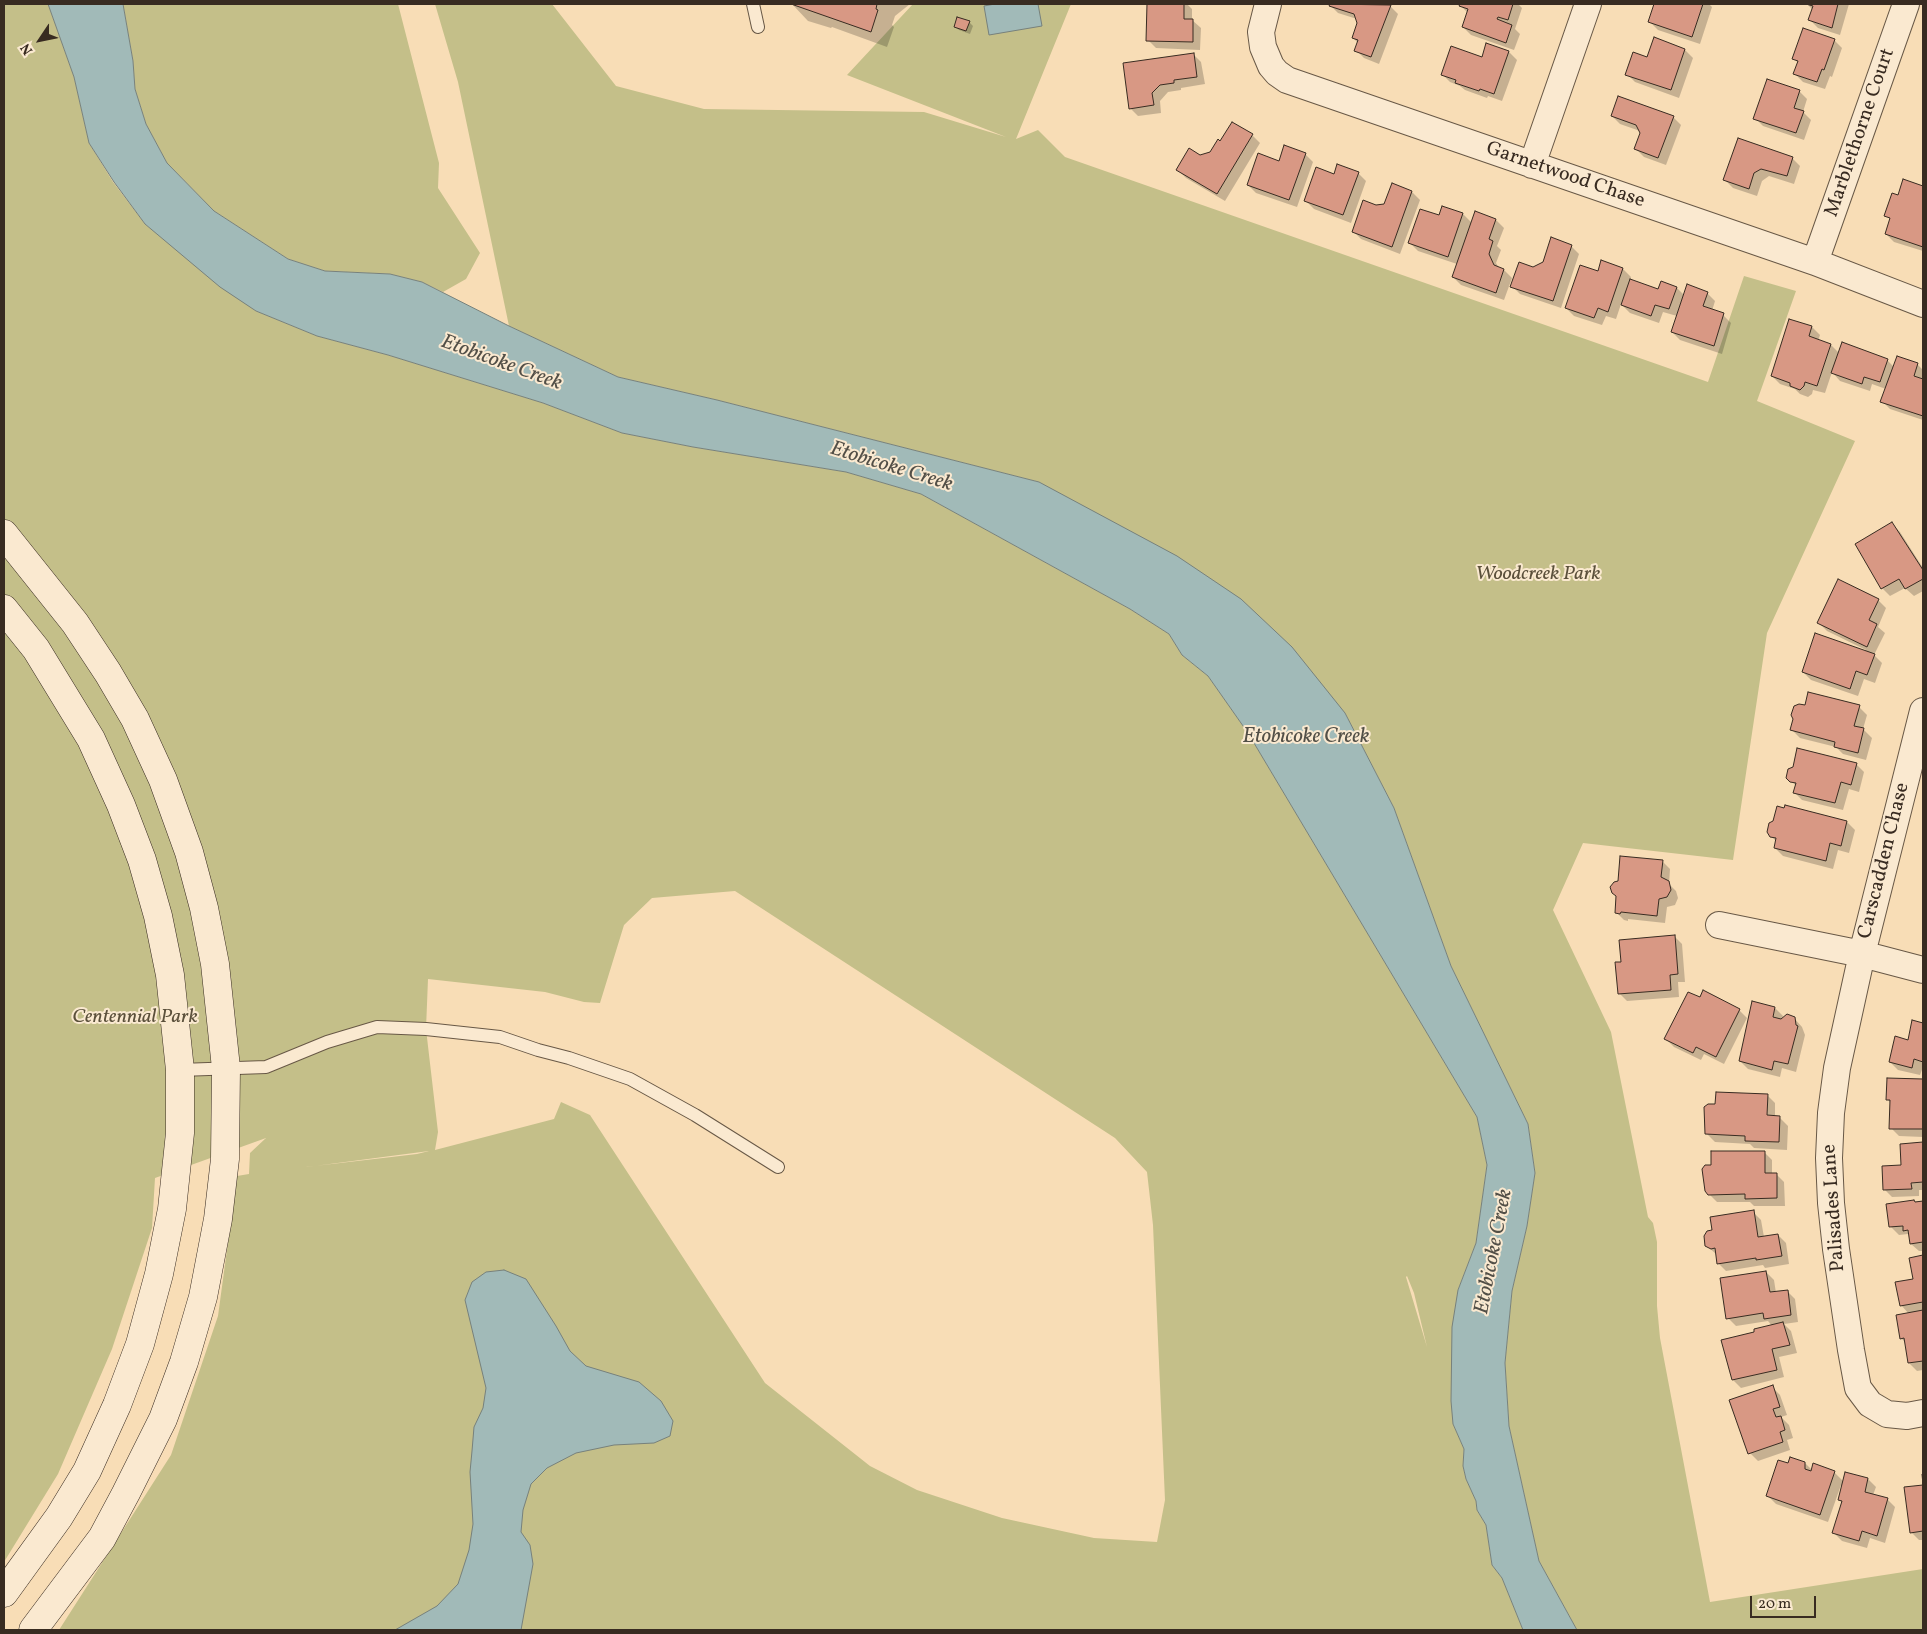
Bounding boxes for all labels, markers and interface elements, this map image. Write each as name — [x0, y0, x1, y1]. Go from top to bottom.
north arrow — [15, 15, 65, 65]
text: N — [16, 39, 38, 58]
street label: Marblethorne Court — [1821, 45, 1901, 221]
street label: Garnetwood Chase — [1483, 138, 1647, 214]
water label: Etobicoke Creek — [437, 330, 565, 398]
water label: Etobicoke Creek — [827, 437, 955, 499]
park label: Woodcreek Park — [1476, 563, 1600, 587]
water label: Etobicoke Creek — [1242, 725, 1370, 751]
street label: Carscadden Chase — [1854, 781, 1916, 941]
park label: Centennial Park — [72, 1006, 198, 1030]
street label: Palisades Lane — [1819, 1143, 1851, 1273]
water label: Etobicoke Creek — [1471, 1187, 1519, 1317]
scale bar — [1752, 1586, 1818, 1618]
text: 20 m — [1758, 1594, 1791, 1615]

